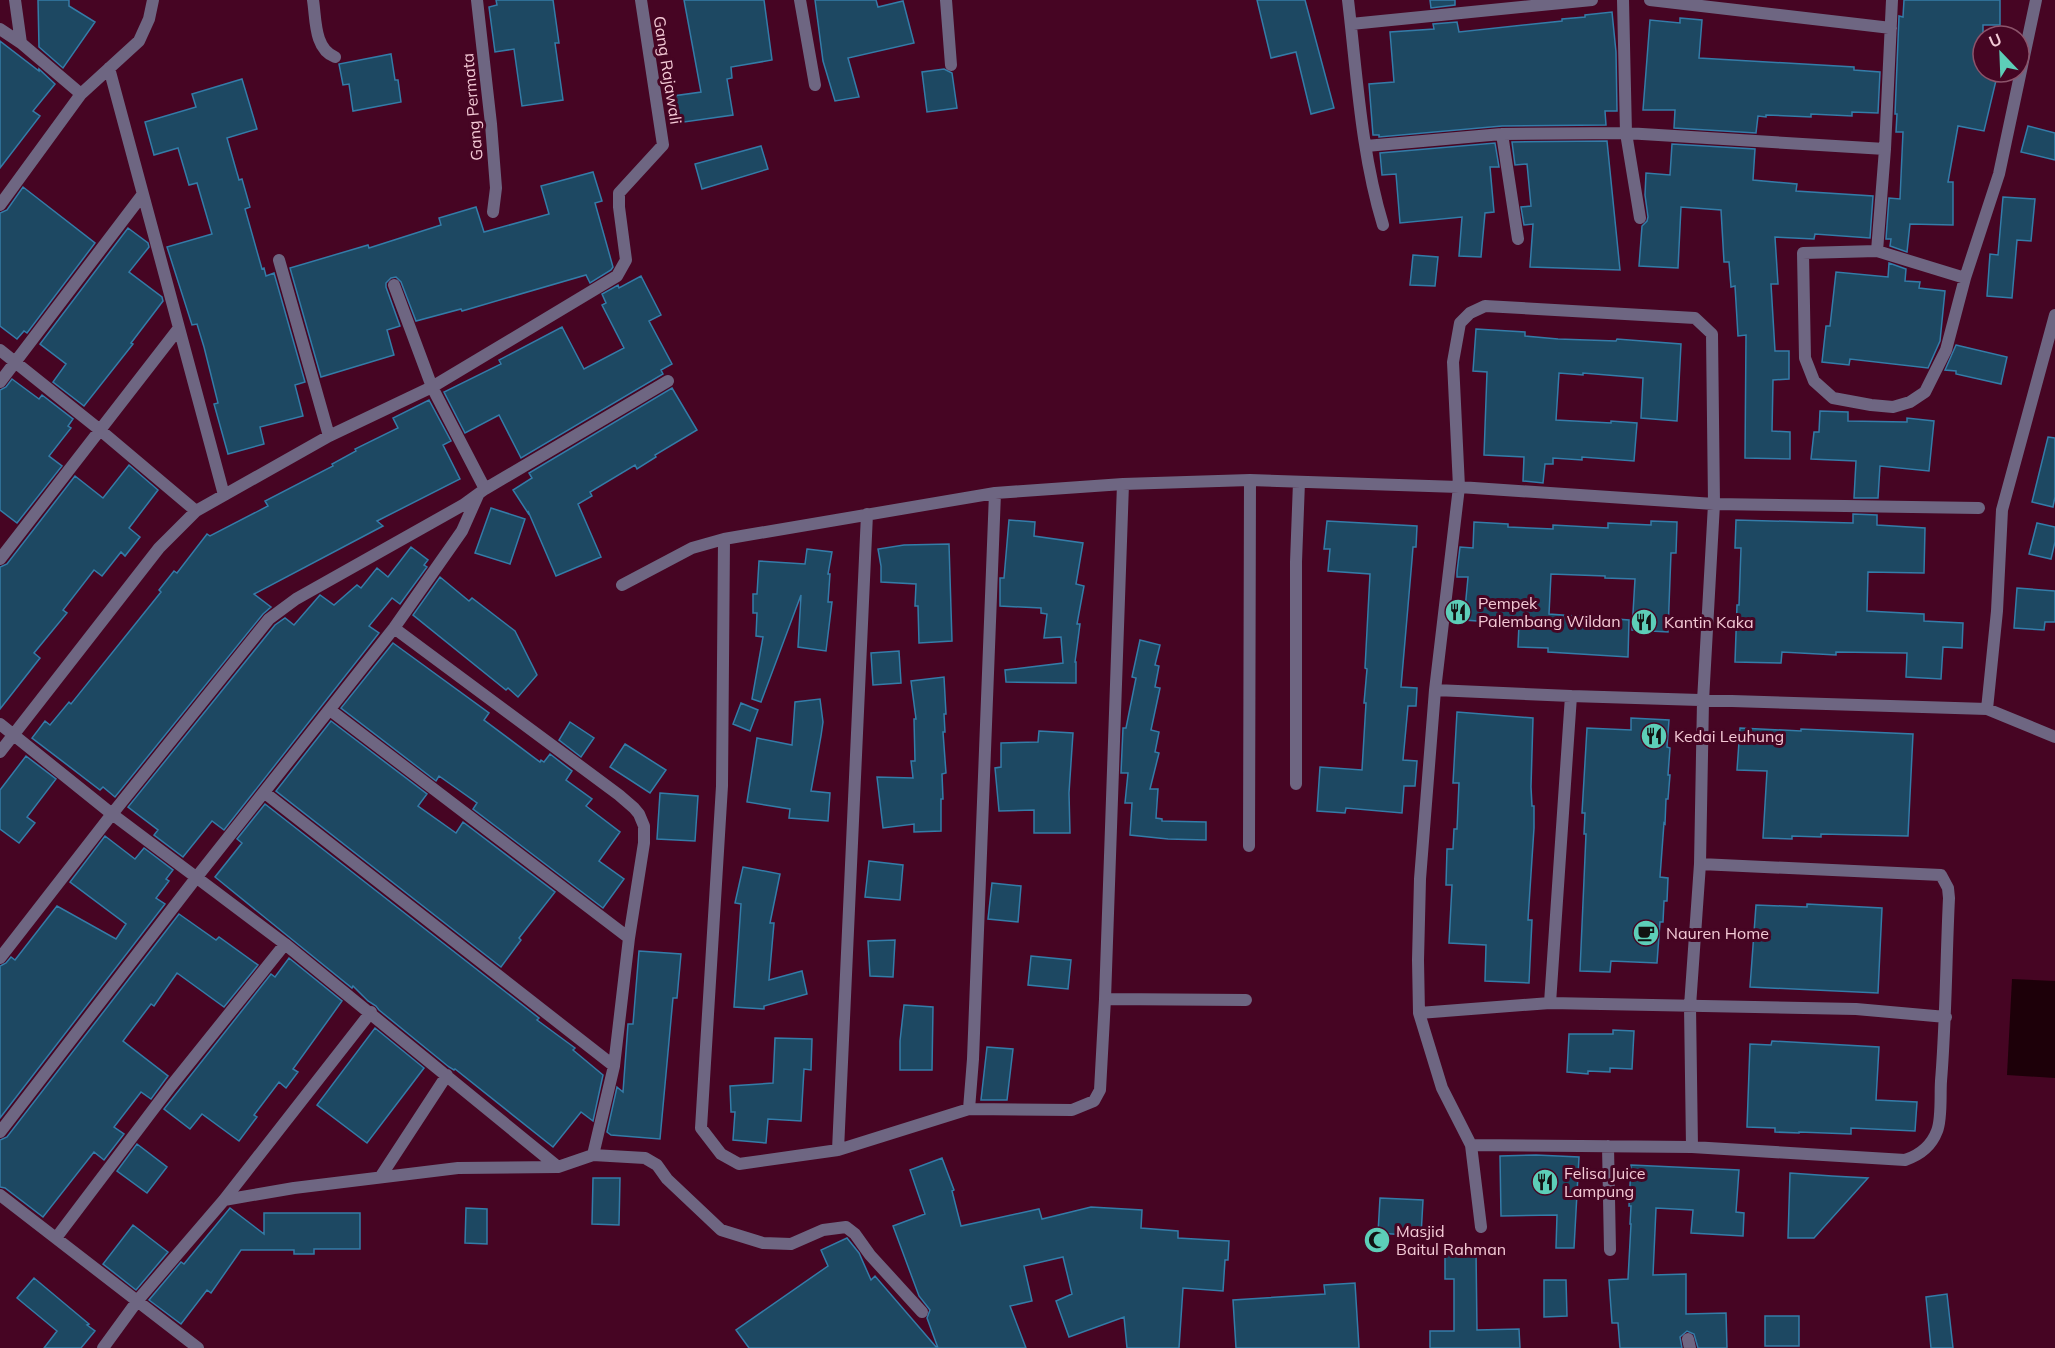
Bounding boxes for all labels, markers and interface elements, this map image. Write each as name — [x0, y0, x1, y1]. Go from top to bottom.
street label: Gang Rajawali — [650, 14, 686, 126]
north arrow — [1971, 24, 2031, 84]
text: U — [1986, 29, 2004, 52]
street label: Gang Permata — [457, 52, 487, 162]
place label: Pempek Palembang Wildan — [1478, 593, 1621, 631]
restaurant icon: Pempek Palembang Wildan — [1443, 597, 1473, 627]
restaurant icon: Kantin Kaka — [1629, 607, 1659, 637]
place label: Kantin Kaka — [1664, 612, 1754, 632]
restaurant icon: Kedai Leuhung — [1639, 721, 1669, 751]
place label: Kedai Leuhung — [1674, 726, 1784, 746]
cafe icon: Nauren Home — [1631, 918, 1661, 948]
place label: Nauren Home — [1666, 923, 1769, 943]
place label: Felisa Juice Lampung — [1564, 1163, 1646, 1201]
restaurant icon: Felisa Juice Lampung — [1530, 1167, 1560, 1197]
place label: Masjid Baitul Rahman — [1396, 1221, 1506, 1259]
mosque icon: Masjid Baitul Rahman — [1362, 1225, 1392, 1255]

